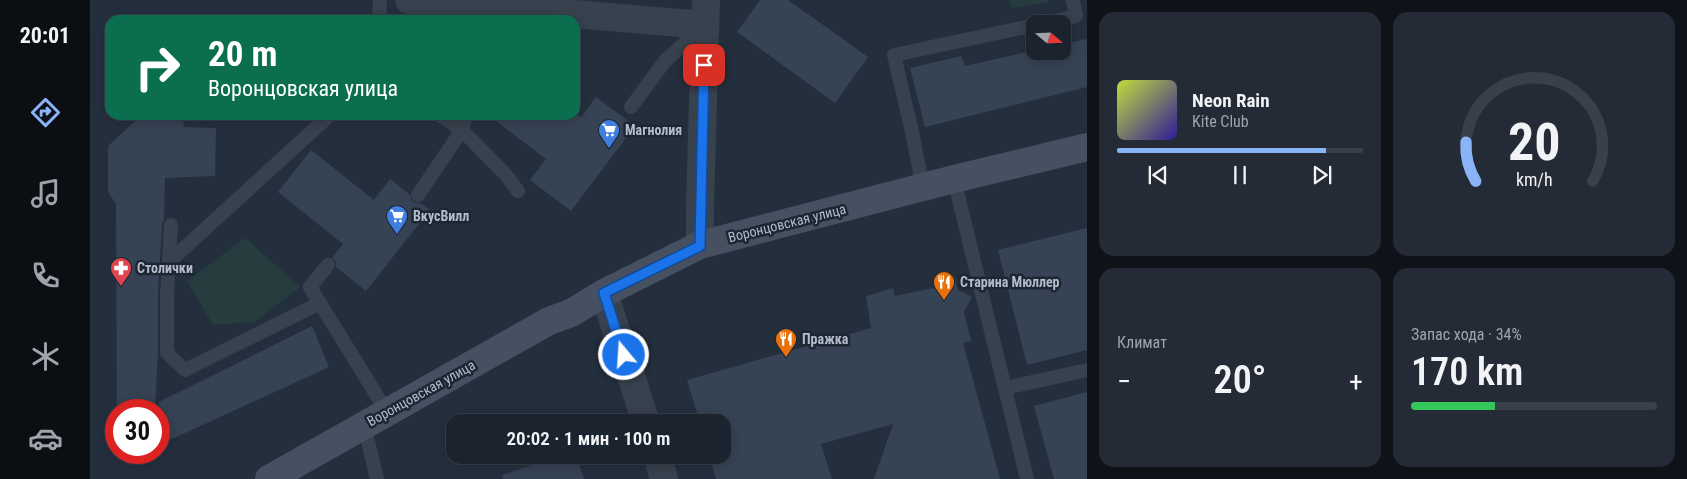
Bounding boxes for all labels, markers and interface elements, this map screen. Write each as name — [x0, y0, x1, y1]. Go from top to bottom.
north arrow — [1026, 15, 1071, 60]
map controls — [1026, 15, 1071, 60]
text: 20:01 — [20, 23, 70, 48]
text: 20 m — [208, 34, 277, 75]
icon: right — [125, 35, 190, 100]
pin — [683, 44, 725, 86]
icon: arrive — [690, 51, 718, 79]
text: Воронцовская улица — [208, 76, 398, 101]
text: Neon Rain — [1192, 89, 1270, 112]
icon: directions — [28, 95, 63, 130]
text: Kite Club — [1192, 112, 1249, 131]
text: 20 — [1508, 112, 1560, 173]
supermarket icon: Магнолия — [597, 118, 621, 149]
place label: Магнолия — [625, 122, 682, 138]
icon: previous — [1144, 161, 1172, 189]
icon: pause — [1226, 161, 1254, 189]
icon: next — [1308, 161, 1336, 189]
text: km/h — [1516, 169, 1552, 190]
icon: music — [28, 176, 63, 211]
street label: Воронцовская улица — [726, 201, 848, 245]
supermarket icon: ВкусВилл — [385, 204, 409, 235]
place label: ВкусВилл — [413, 208, 469, 224]
pharmacy icon: Столички — [109, 256, 133, 287]
icon: phone — [28, 258, 63, 293]
place label: Столички — [137, 260, 193, 276]
restaurant icon: Старина Мюллер — [932, 270, 956, 301]
place label: Старина Мюллер — [960, 274, 1060, 290]
text: Запас хода · 34% — [1411, 325, 1522, 344]
restaurant icon: Пражка — [774, 327, 798, 358]
position arrow — [597, 328, 649, 380]
place label: Пражка — [802, 331, 849, 347]
text: Климат — [1117, 333, 1167, 352]
icon: climate — [28, 339, 63, 374]
text: 170 km — [1411, 350, 1523, 394]
street label: Воронцовская улица — [364, 357, 478, 429]
text: 20° — [1214, 358, 1266, 402]
text: − — [1117, 365, 1131, 398]
text: + — [1349, 365, 1363, 398]
speed limit sign: 30 — [105, 399, 170, 464]
icon: car — [28, 421, 63, 456]
text: 20:02 · 1 мин · 100 m — [507, 427, 670, 450]

